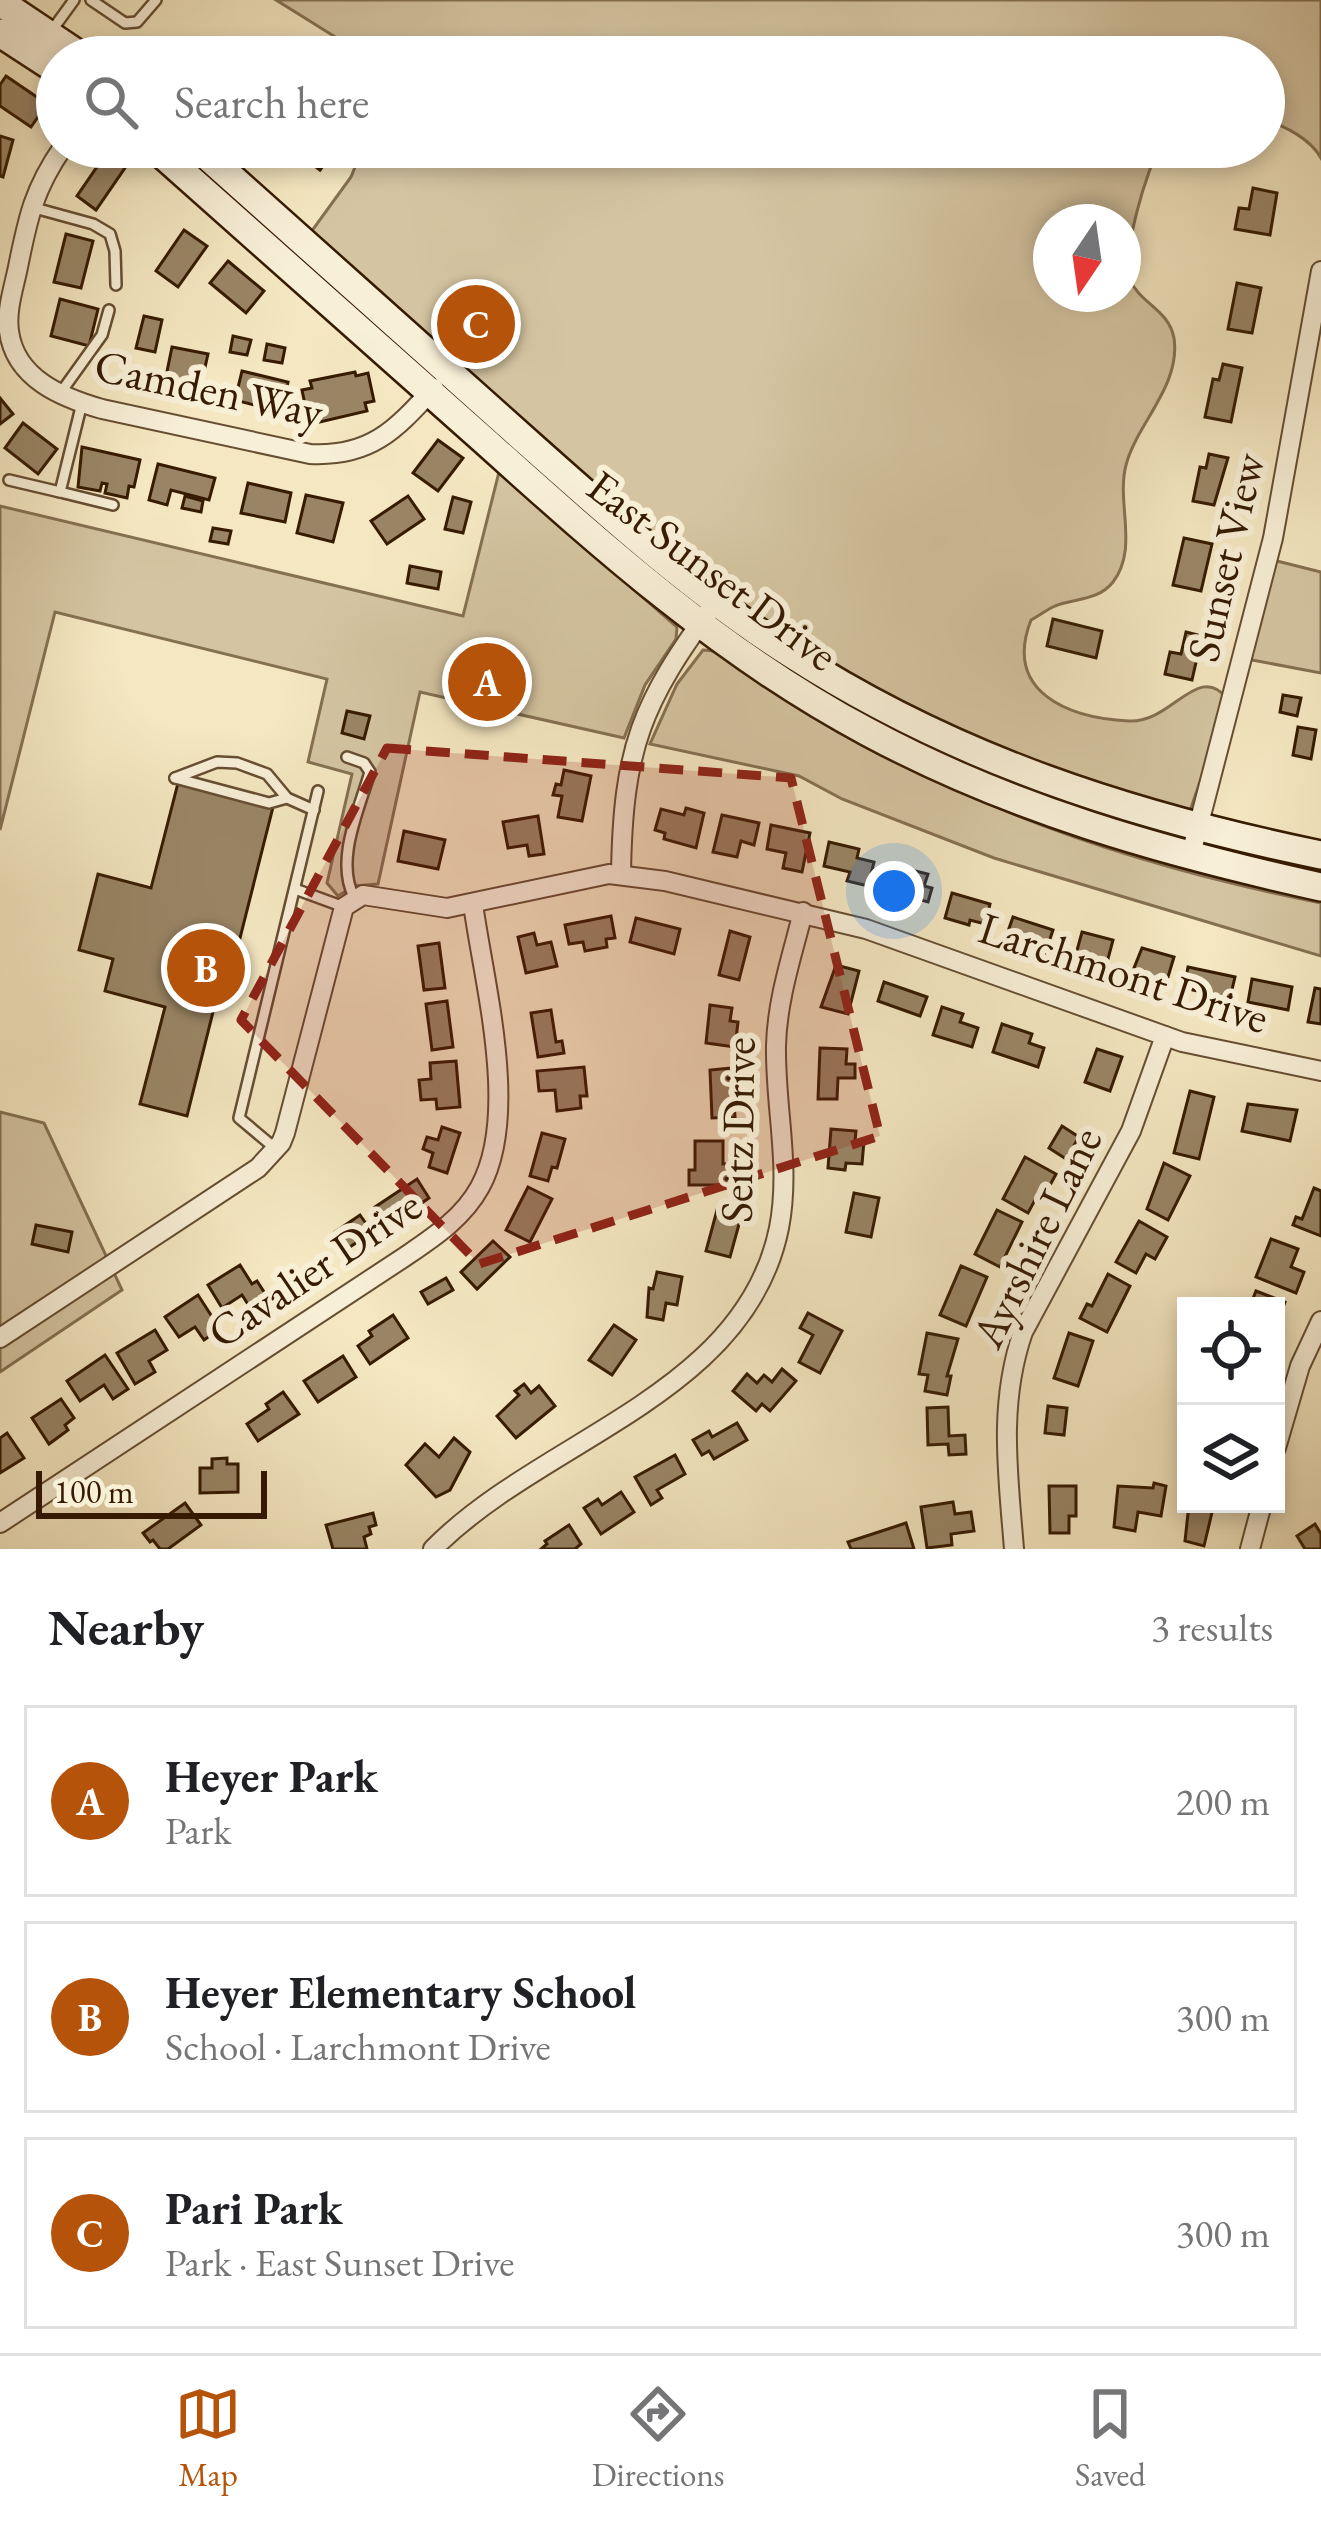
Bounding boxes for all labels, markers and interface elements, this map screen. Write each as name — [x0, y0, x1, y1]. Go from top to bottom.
search box — [36, 36, 1285, 168]
icon: search — [78, 69, 144, 135]
text: Search here — [174, 73, 369, 131]
north arrow — [1033, 204, 1141, 312]
pin: C — [437, 279, 515, 369]
street label: Camden Way — [90, 336, 329, 441]
street label: Sunset View — [1173, 446, 1277, 667]
street label: East Sunset Drive — [576, 457, 850, 683]
pin: A — [448, 637, 526, 727]
your location — [864, 861, 924, 921]
street label: Larchmont Drive — [972, 898, 1276, 1046]
pin: B — [167, 923, 245, 1013]
street label: Seitz Drive — [706, 1037, 768, 1223]
street label: Ayrshire Lane — [957, 1117, 1114, 1358]
street label: Cavalier Drive — [196, 1175, 432, 1361]
map controls — [1177, 1297, 1285, 1513]
button: locate — [1177, 1297, 1285, 1405]
button: layers — [1177, 1405, 1285, 1513]
scale bar — [36, 1465, 267, 1518]
text: 100 m — [54, 1470, 134, 1513]
text: Nearby — [48, 1594, 204, 1660]
text: 3 results — [1151, 1602, 1273, 1653]
text: Heyer Park — [165, 1747, 378, 1805]
text: A — [76, 1776, 104, 1827]
text: 200 m — [1176, 1776, 1270, 1827]
text: Park — [165, 1805, 231, 1856]
text: Heyer Elementary School — [165, 1963, 636, 2021]
text: B — [78, 1992, 102, 2043]
text: 300 m — [1176, 1992, 1270, 2043]
text: School · Larchmont Drive — [165, 2021, 551, 2072]
text: Pari Park — [165, 2179, 343, 2237]
text: C — [76, 2208, 104, 2259]
text: 300 m — [1176, 2208, 1270, 2259]
text: Park · East Sunset Drive — [165, 2237, 515, 2288]
tab: Map — [175, 2381, 241, 2496]
tab: Directions — [592, 2381, 725, 2496]
tab: Saved — [1075, 2381, 1146, 2496]

